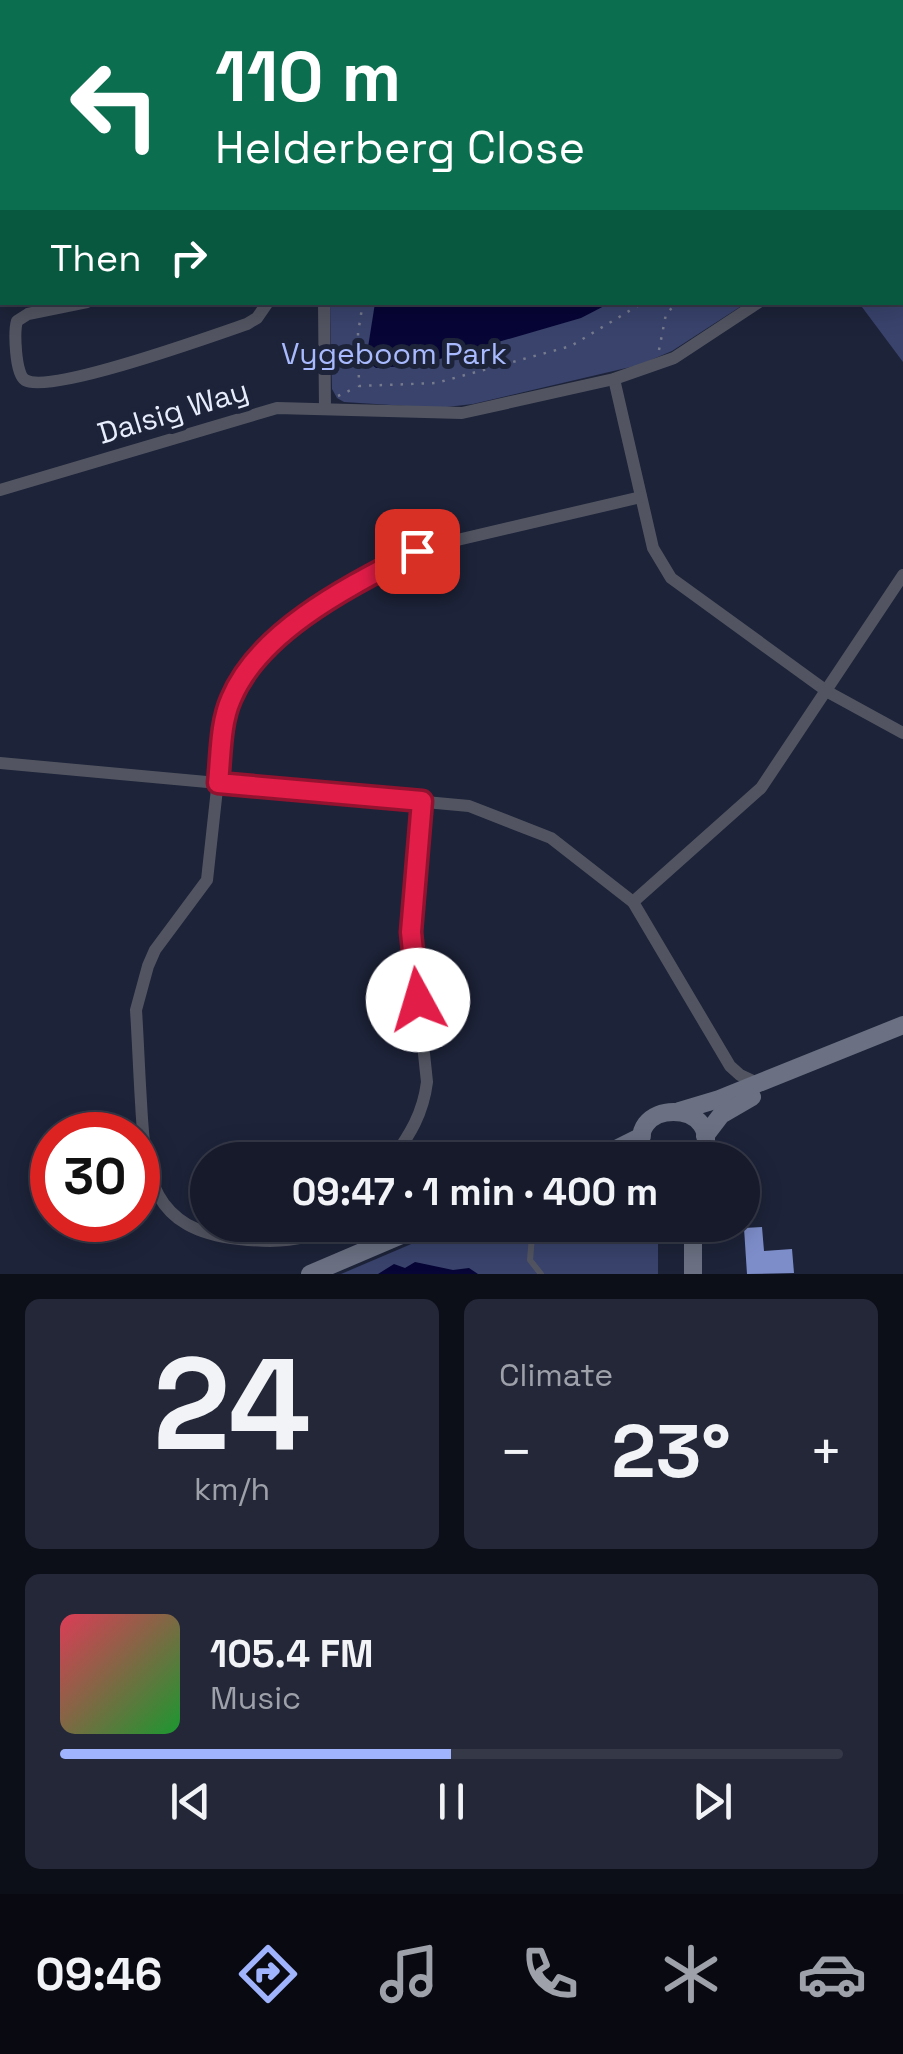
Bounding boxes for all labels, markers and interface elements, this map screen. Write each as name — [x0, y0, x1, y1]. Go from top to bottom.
text: 110 m — [215, 32, 401, 121]
icon: left — [50, 40, 180, 170]
text: Helderberg Close — [215, 119, 585, 176]
icon: right — [161, 230, 216, 285]
text: Then — [50, 234, 141, 282]
park label: Vygeboom Park — [281, 334, 507, 373]
street label: Dalsig Way — [93, 370, 253, 453]
pin — [375, 509, 460, 594]
icon: arrive — [390, 524, 445, 579]
position arrow — [366, 948, 470, 1052]
speed limit sign: 30 — [30, 1112, 160, 1242]
text: 09:47 · 1 min · 400 m — [292, 1168, 658, 1216]
text: 24 — [153, 1321, 311, 1487]
text: Climate — [499, 1355, 613, 1395]
text: 23° — [611, 1403, 731, 1499]
text: − — [499, 1417, 533, 1487]
text: + — [809, 1417, 843, 1487]
text: km/h — [194, 1469, 270, 1509]
text: 105.4 FM — [210, 1630, 374, 1678]
text: Music — [210, 1678, 301, 1718]
icon: previous — [163, 1774, 218, 1829]
icon: pause — [424, 1774, 479, 1829]
icon: next — [685, 1774, 740, 1829]
icon: directions — [233, 1939, 303, 2009]
icon: music — [374, 1939, 444, 2009]
icon: phone — [515, 1939, 585, 2009]
icon: climate — [656, 1939, 726, 2009]
icon: car — [797, 1939, 867, 2009]
text: 09:46 — [36, 1946, 162, 2003]

